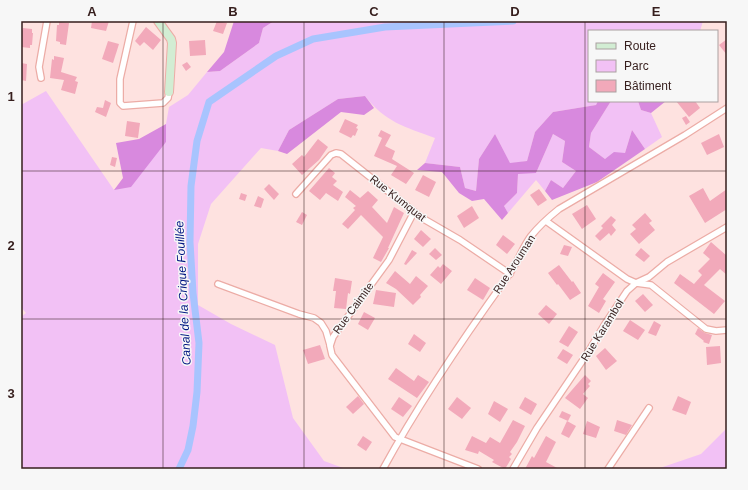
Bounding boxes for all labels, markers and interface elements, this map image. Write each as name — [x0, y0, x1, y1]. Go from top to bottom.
text: A — [87, 4, 97, 19]
text: B — [228, 4, 238, 19]
text: C — [369, 4, 379, 19]
text: D — [510, 4, 520, 19]
text: E — [652, 4, 661, 19]
legend — [588, 30, 718, 102]
text: Route — [624, 39, 656, 53]
text: Parc — [624, 59, 649, 73]
text: Bâtiment — [624, 79, 672, 93]
text: 1 — [7, 89, 15, 104]
street label: Rue Kumquat — [368, 173, 428, 223]
water label: Canal de la Crique Fouillée — [172, 220, 194, 366]
street label: Rue Arouman — [491, 233, 537, 295]
text: 2 — [7, 238, 15, 253]
street label: Rue Caimite — [330, 280, 376, 336]
street label: Rue Karambol — [578, 297, 626, 363]
text: 3 — [7, 386, 15, 401]

